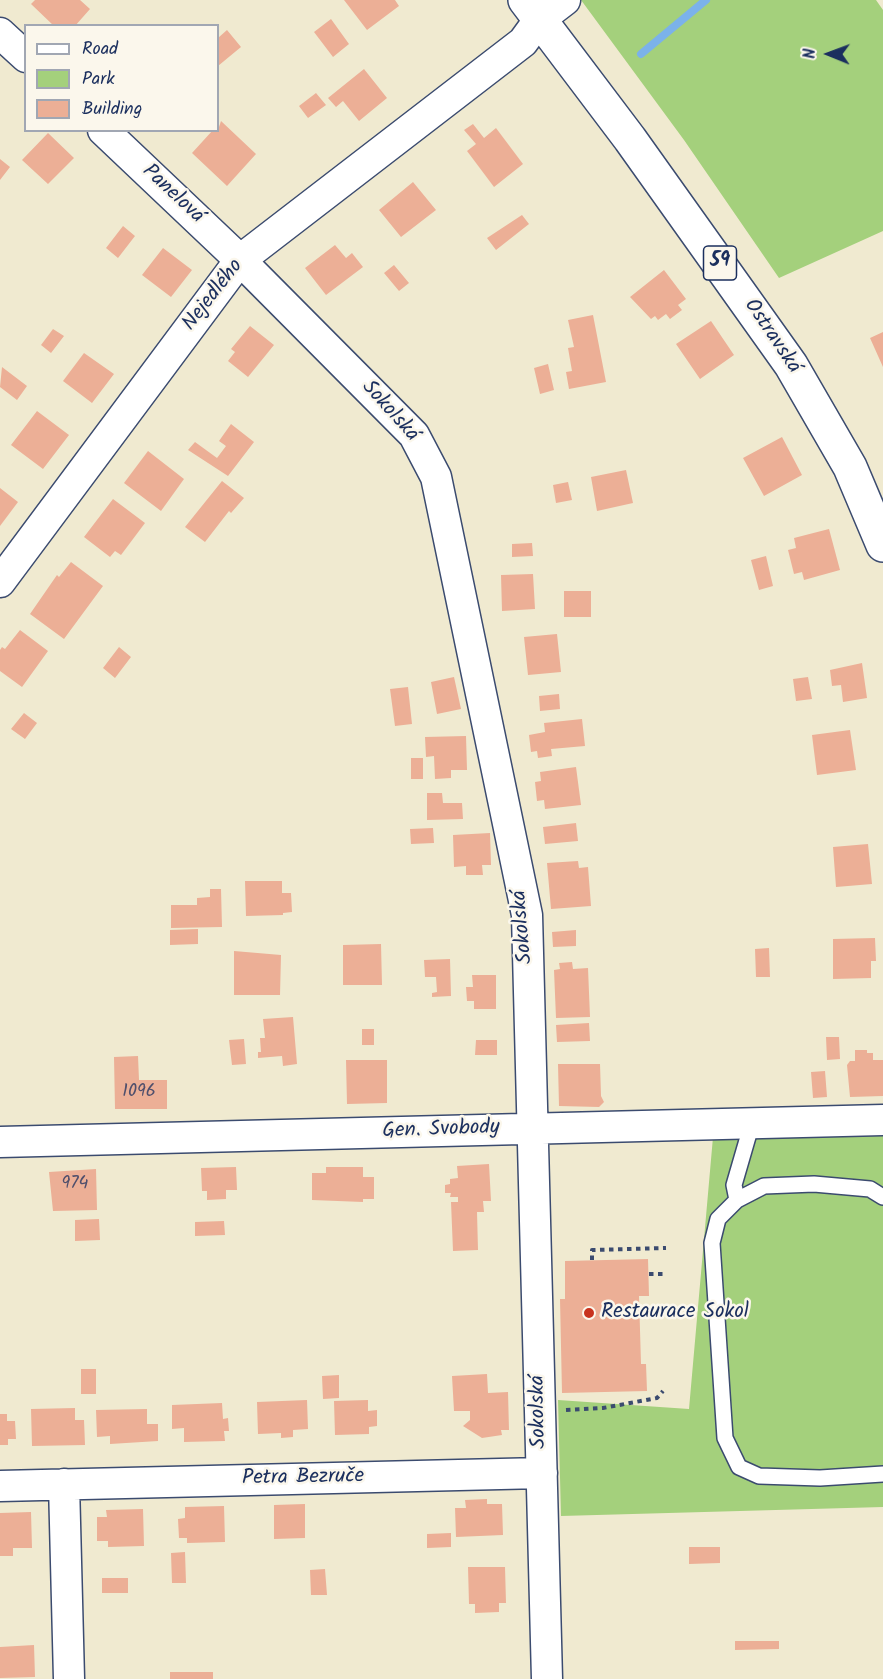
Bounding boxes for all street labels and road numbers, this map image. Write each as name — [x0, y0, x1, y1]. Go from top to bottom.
street label: Panelová — [136, 160, 208, 230]
road number: 59 — [704, 246, 736, 280]
street label: Nejedlého — [178, 255, 250, 337]
street label: Ostravská — [737, 295, 805, 379]
street label: Sokolská — [355, 376, 423, 448]
street label: Sokolská — [508, 889, 540, 965]
street label: Gen. Svobody — [382, 1116, 500, 1146]
street label: Sokolská — [527, 1375, 553, 1449]
street label: Petra Bezruče — [242, 1465, 364, 1493]

